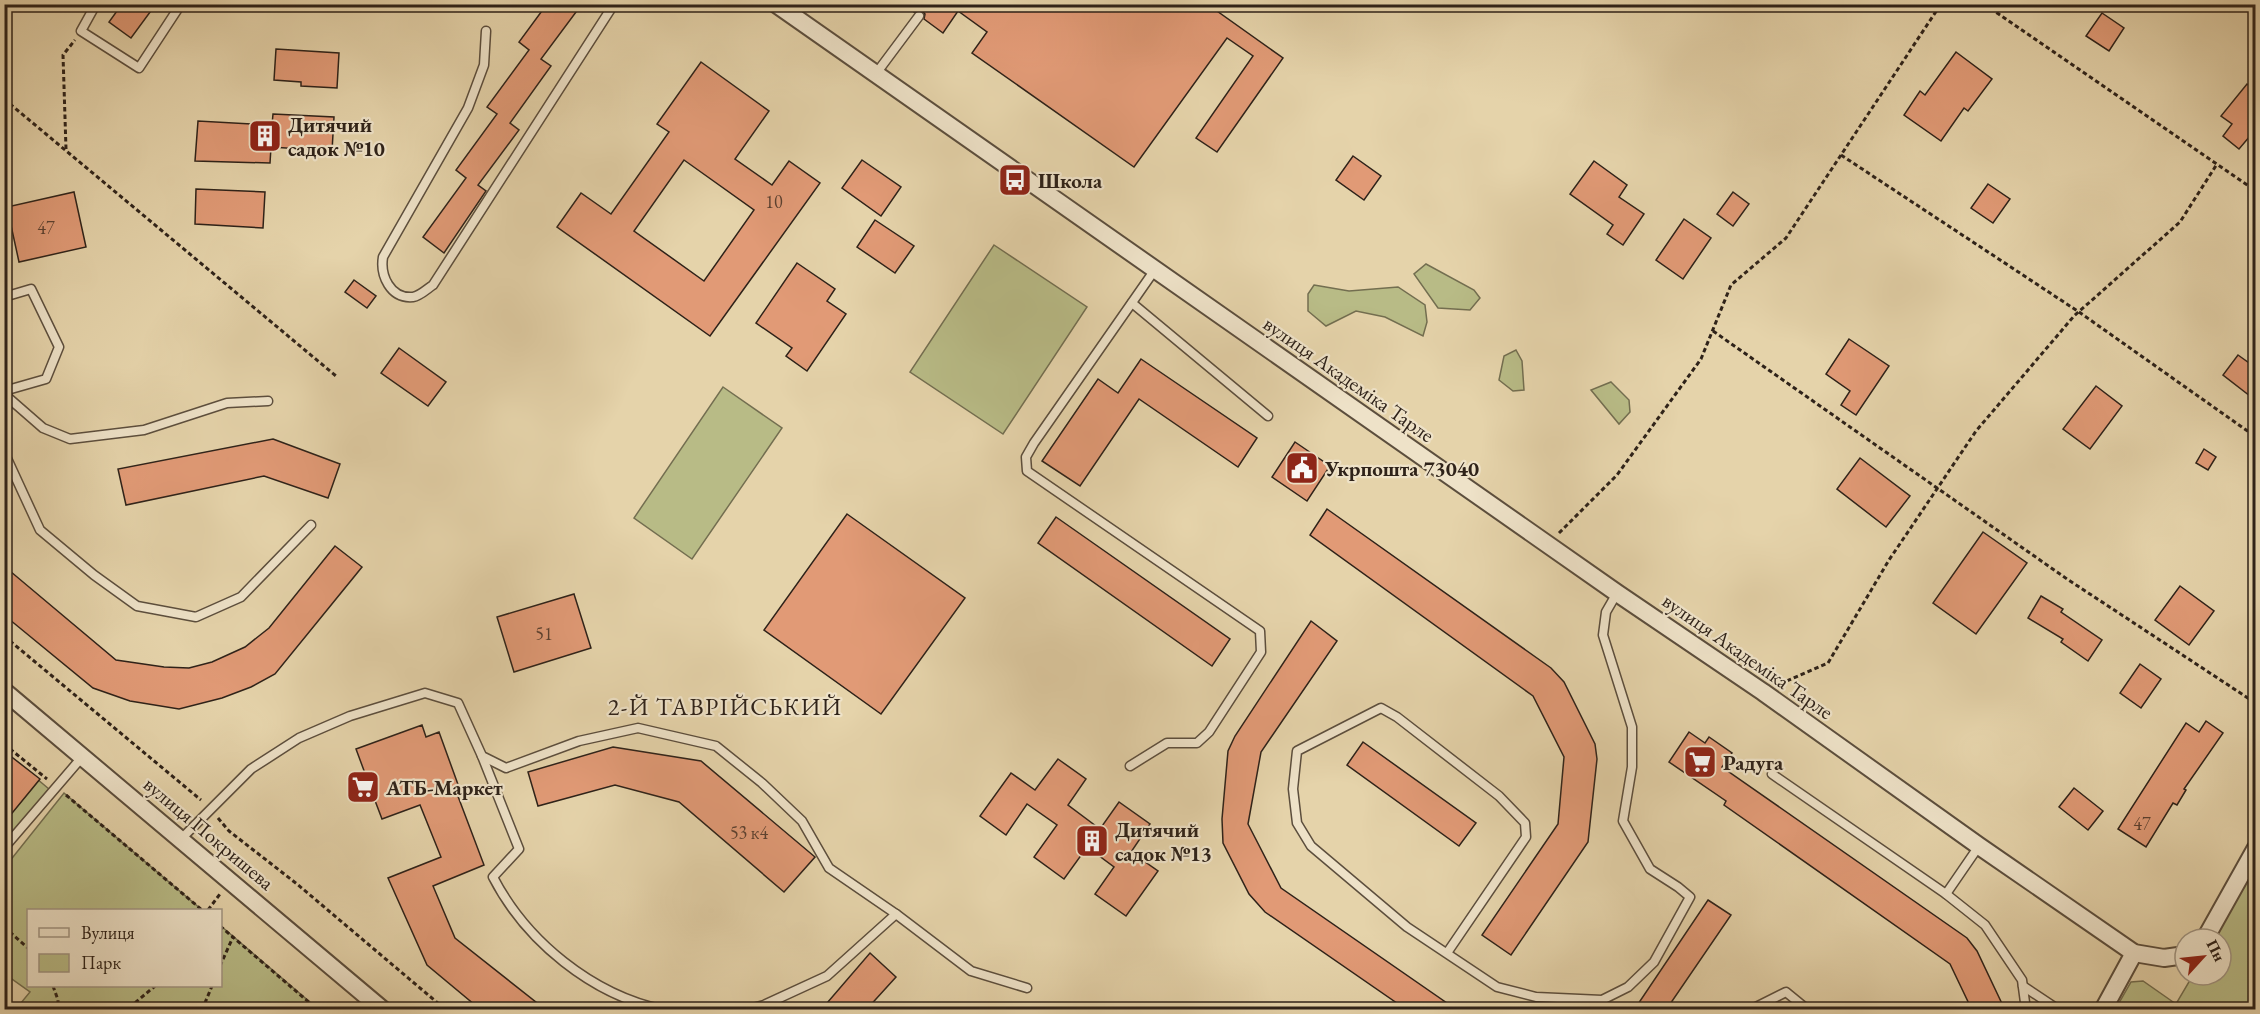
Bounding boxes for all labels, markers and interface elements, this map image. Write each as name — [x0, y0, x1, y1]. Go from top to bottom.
place label: Дитячий садок №10 — [288, 111, 385, 162]
building icon: Дитячий садок №10 — [247, 118, 283, 154]
bus stop icon: Школа — [997, 162, 1033, 198]
place label: Школа — [1038, 167, 1103, 194]
house number: 10 — [765, 190, 783, 213]
house number: 47 — [37, 216, 55, 239]
street label: вулиця Академіка Тарле — [1258, 310, 1440, 448]
public building icon: Укрпошта 73040 — [1284, 450, 1320, 486]
place label: Укрпошта 73040 — [1324, 455, 1479, 482]
street label: вулиця Академіка Тарле — [1657, 587, 1839, 725]
house number: 51 — [535, 622, 553, 645]
district label: 2-Й ТАВРІЙСЬКИЙ — [608, 691, 842, 722]
supermarket icon: Радуга — [1682, 744, 1718, 780]
place label: Радуга — [1723, 749, 1784, 776]
supermarket icon: АТБ-Маркет — [345, 769, 381, 805]
street label: вулиця Покришева — [138, 770, 280, 896]
place label: АТБ-Маркет — [385, 774, 503, 801]
house number: 47 — [2133, 812, 2151, 835]
place label: Дитячий садок №13 — [1115, 816, 1212, 867]
house number: 53 к4 — [730, 821, 768, 844]
building icon: Дитячий садок №13 — [1074, 823, 1110, 859]
legend — [27, 909, 222, 987]
text: Вулиця — [81, 921, 134, 944]
north arrow — [2173, 927, 2233, 987]
text: Пн — [2202, 936, 2230, 965]
text: Парк — [81, 951, 121, 974]

